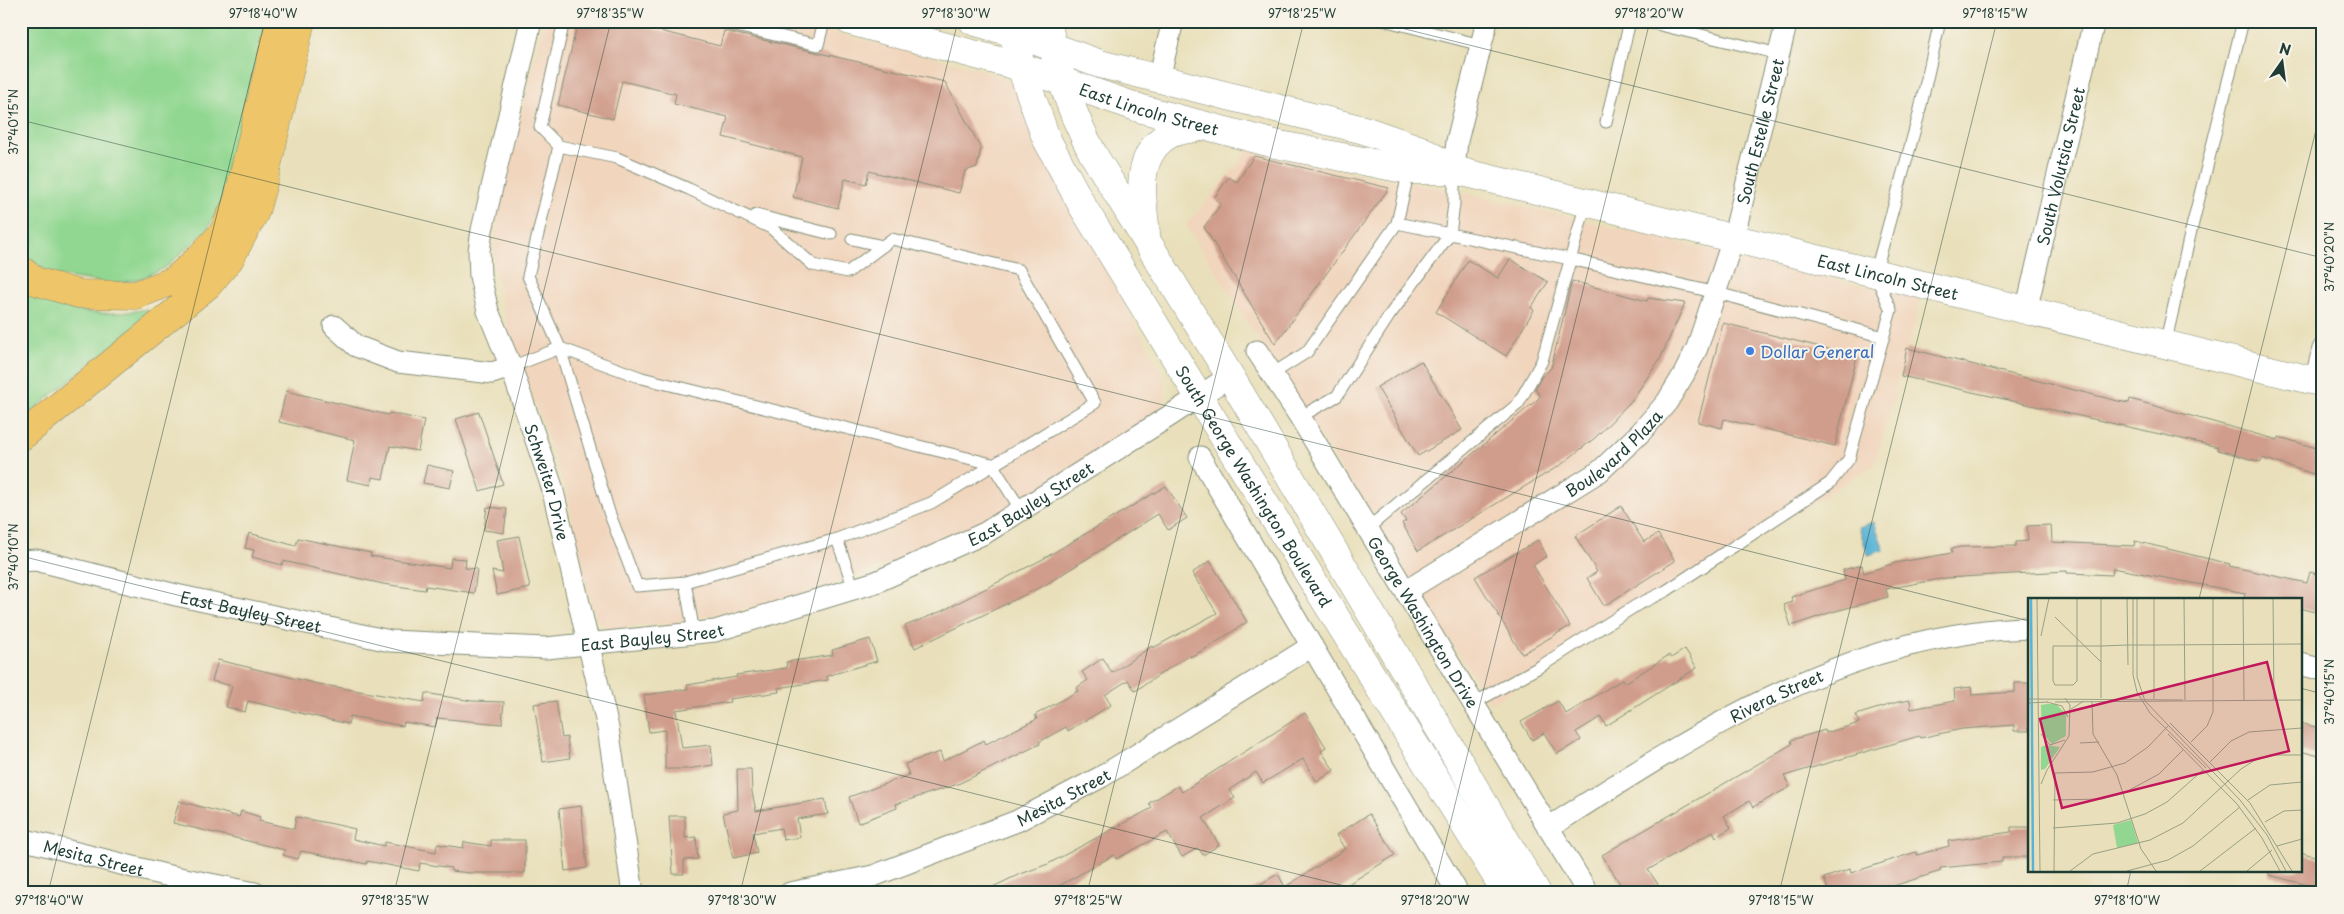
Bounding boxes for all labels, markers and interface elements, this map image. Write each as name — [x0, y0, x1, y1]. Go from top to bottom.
text: 97°18'40"W — [229, 4, 298, 22]
text: 97°18'35"W — [576, 4, 644, 22]
text: 97°18'30"W — [922, 4, 991, 22]
text: 97°18'25"W — [1268, 4, 1337, 22]
text: 97°18'20"W — [1614, 4, 1684, 22]
text: 97°18'15"W — [1962, 4, 2028, 22]
text: N — [2277, 37, 2293, 60]
north arrow — [2256, 38, 2306, 88]
street label: South Estelle Street — [1730, 55, 1789, 207]
street label: East Lincoln Street — [1076, 76, 1222, 141]
street label: South Volutsia Street — [2030, 84, 2090, 247]
text: 37°40'15"N — [4, 89, 22, 155]
text: 37°40'20"N — [2320, 222, 2338, 292]
street label: East Lincoln Street — [1815, 248, 1961, 305]
place label: Dollar General — [1760, 339, 1874, 363]
marker: Dollar General — [1744, 345, 1756, 357]
street label: South George Washington Boulevard — [1171, 361, 1338, 611]
street label: Boulevard Plaza — [1560, 404, 1668, 502]
street label: Schweiter Drive — [519, 420, 576, 543]
street label: East Bayley Street — [964, 455, 1098, 551]
text: 37°40'10"N — [4, 523, 22, 591]
street label: George Washington Drive — [1363, 531, 1485, 712]
street label: East Bayley Street — [178, 584, 324, 638]
inset map — [2028, 598, 2302, 872]
street label: East Bayley Street — [579, 617, 727, 656]
text: 37°40'15"N — [2320, 659, 2338, 725]
street label: Rivera Street — [1725, 663, 1827, 728]
street label: Mesita Street — [1012, 762, 1115, 831]
street label: Mesita Street — [41, 833, 147, 881]
text: 97°18'40"W — [15, 891, 84, 909]
text: 97°18'35"W — [361, 891, 429, 909]
text: 97°18'30"W — [708, 891, 777, 909]
text: 97°18'25"W — [1054, 891, 1123, 909]
text: 97°18'20"W — [1400, 891, 1470, 909]
text: 97°18'15"W — [1748, 891, 1814, 909]
text: 97°18'10"W — [2094, 891, 2161, 909]

